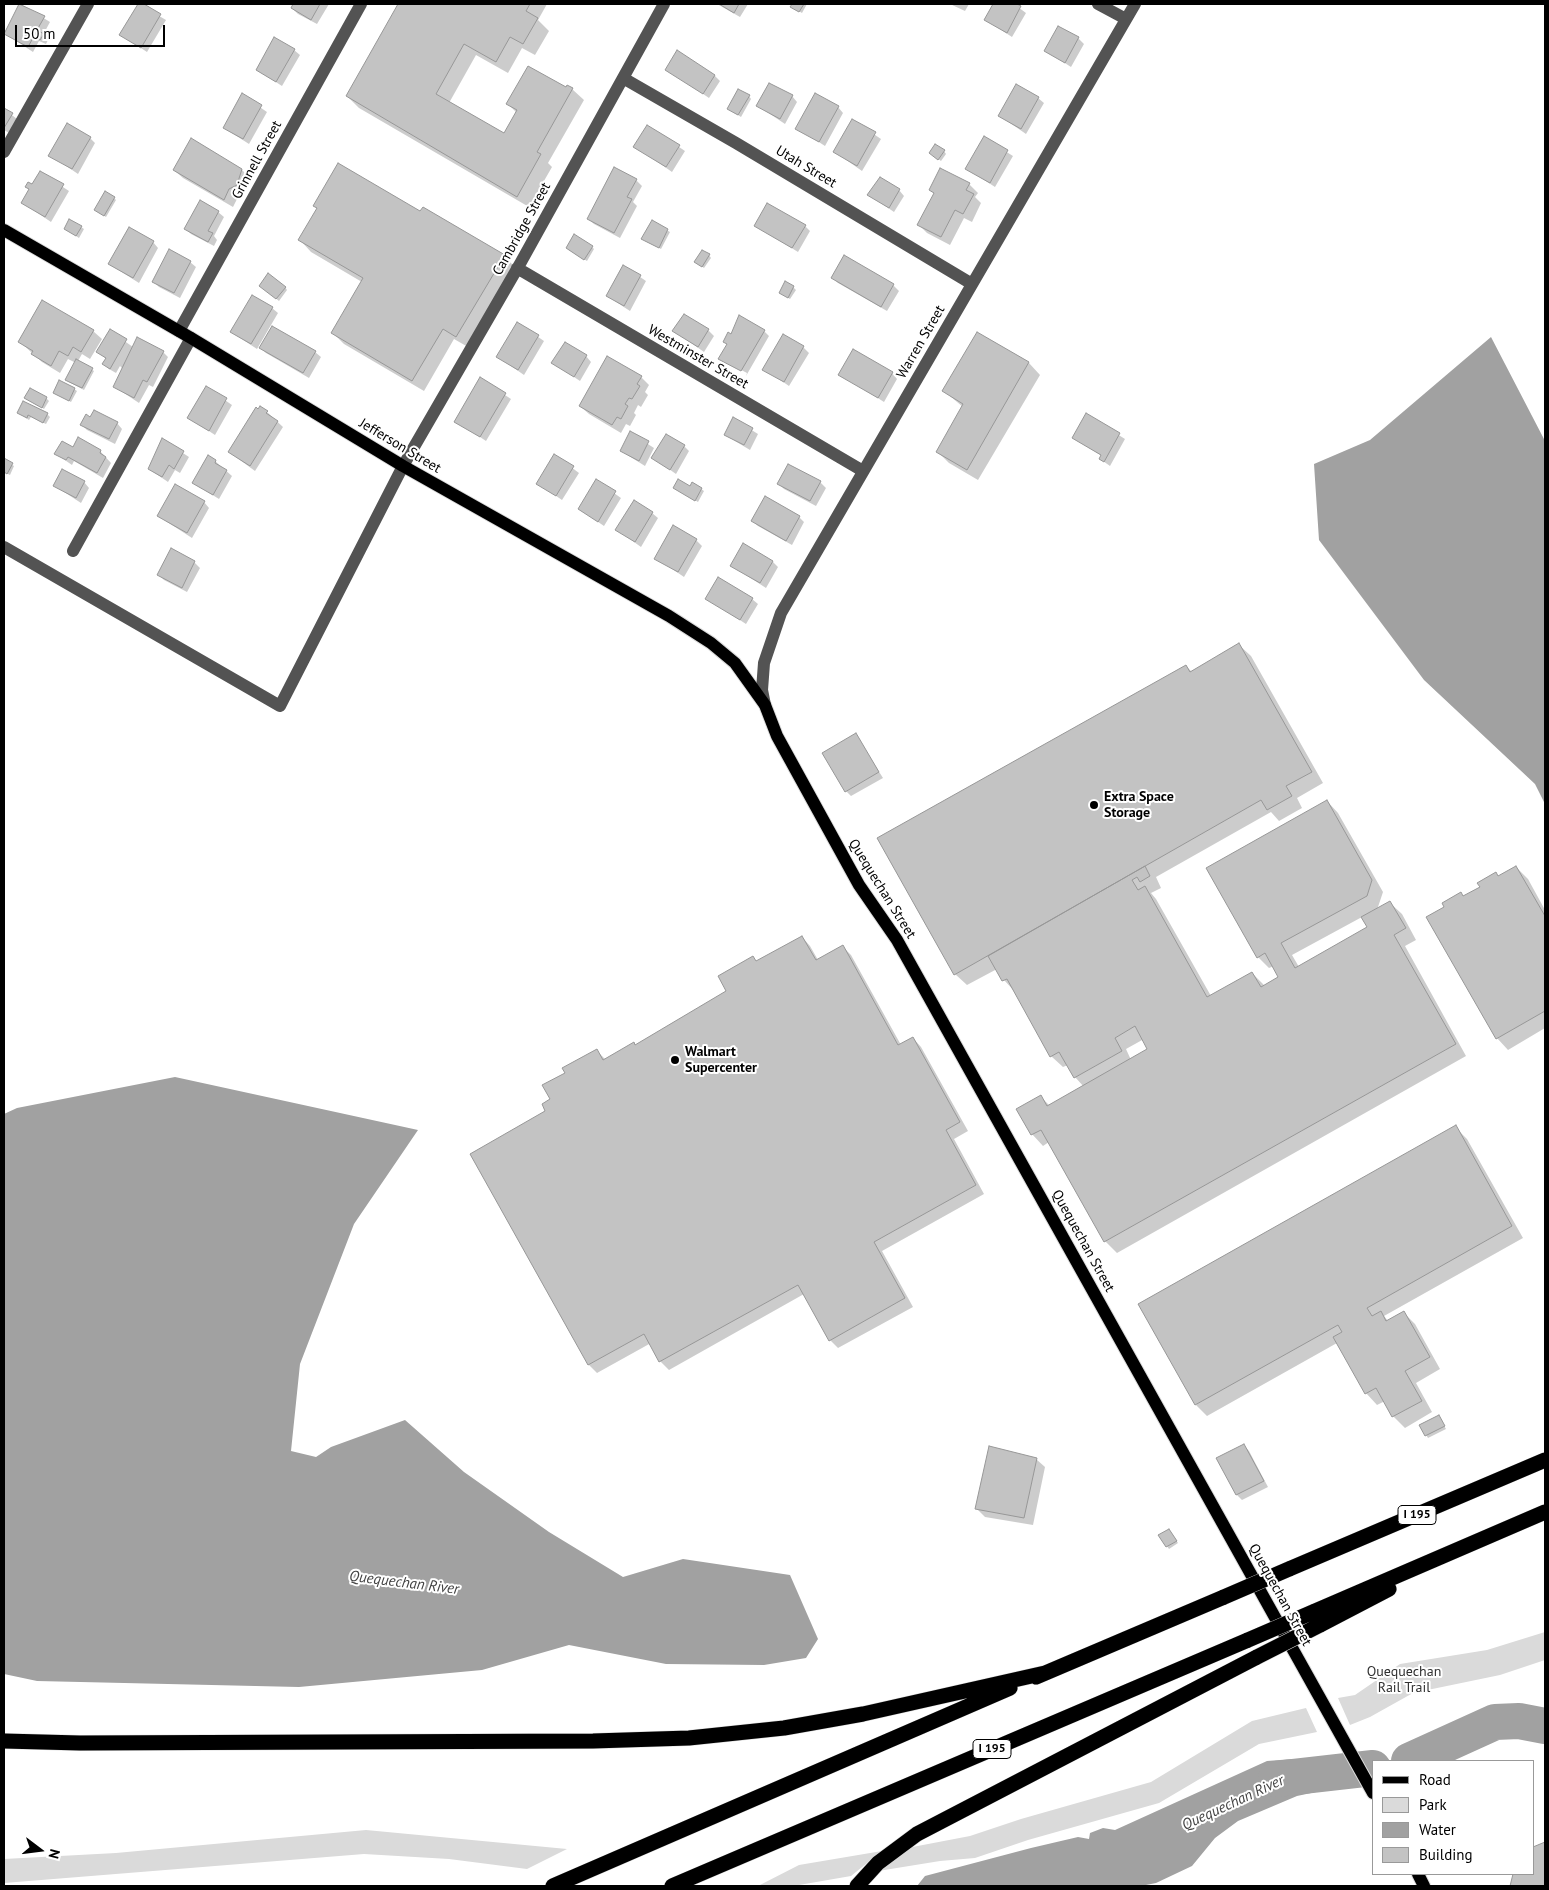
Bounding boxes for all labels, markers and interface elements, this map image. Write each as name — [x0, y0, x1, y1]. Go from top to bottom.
scale bar — [18, 15, 168, 47]
text: 50 m — [23, 24, 56, 43]
street label: Grinnell Street — [229, 118, 285, 202]
street label: Utah Street — [773, 142, 839, 192]
street label: Cambridge Street — [489, 180, 555, 278]
street label: Warren Street — [893, 302, 949, 382]
street label: Westminster Street — [645, 321, 751, 393]
street label: Jefferson Street — [356, 415, 444, 477]
place label: Extra Space Storage — [1104, 789, 1174, 822]
marker: Extra Space Storage — [1088, 799, 1100, 811]
street label: Quequechan Street — [845, 836, 919, 942]
place label: Walmart Supercenter — [685, 1044, 757, 1076]
marker: Walmart Supercenter — [669, 1054, 681, 1066]
street label: Quequechan Street — [1048, 1187, 1118, 1295]
road number: I 195 — [1398, 1506, 1436, 1524]
street label: Quequechan Street — [1245, 1541, 1315, 1649]
water label: Quequechan River — [348, 1567, 460, 1599]
park label: Quequechan Rail Trail — [1367, 1664, 1441, 1696]
road number: I 195 — [973, 1740, 1011, 1758]
legend — [1372, 1760, 1534, 1875]
text: Road — [1419, 1770, 1451, 1789]
water label: Quequechan River — [1179, 1772, 1287, 1834]
text: Park — [1419, 1795, 1447, 1814]
text: Water — [1419, 1820, 1456, 1839]
north arrow — [15, 1825, 65, 1875]
text: Building — [1419, 1845, 1473, 1864]
text: N — [45, 1847, 64, 1861]

